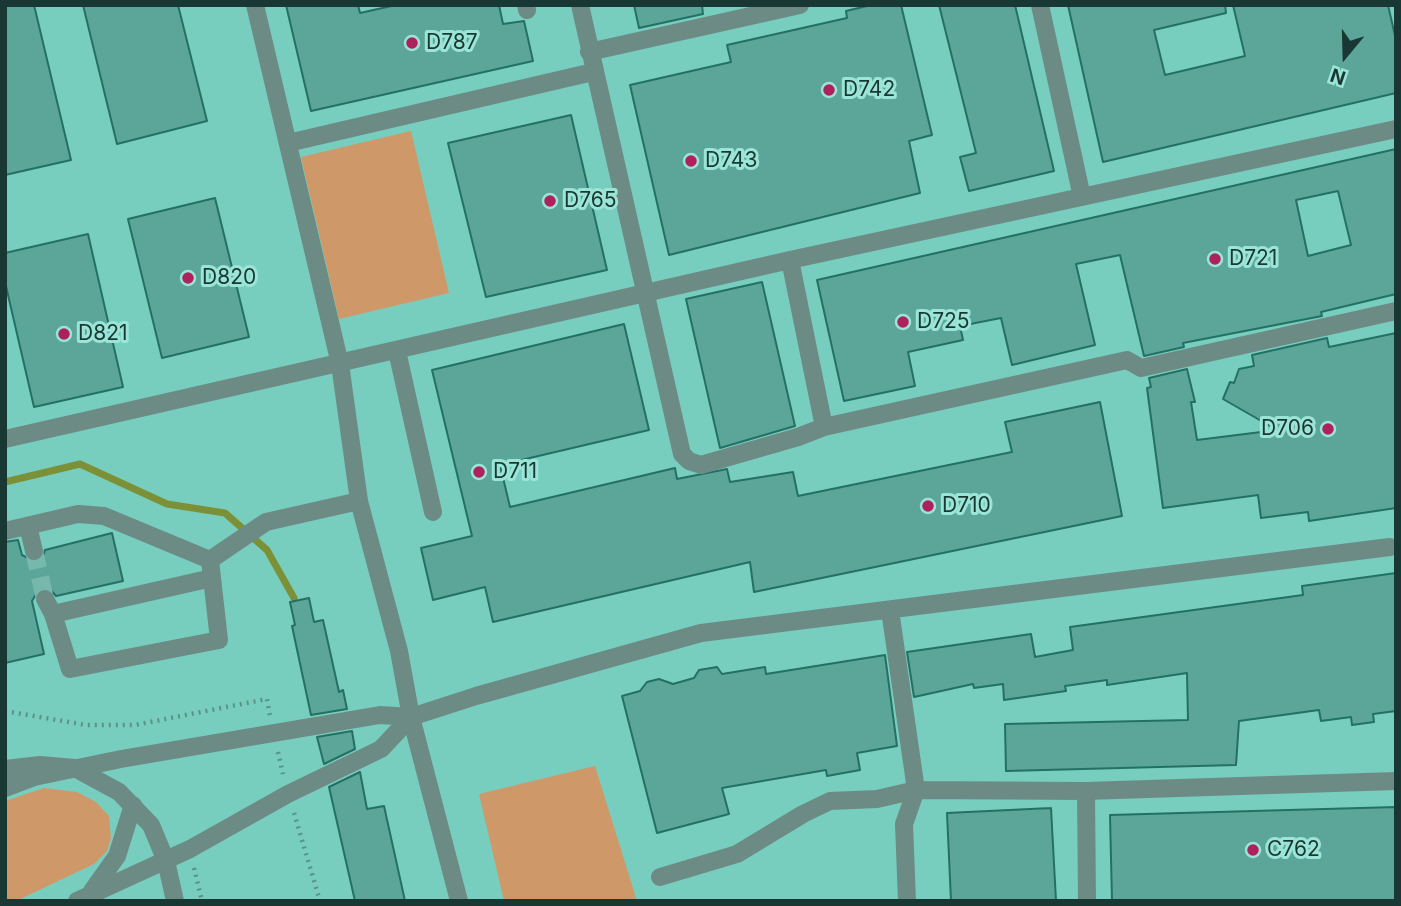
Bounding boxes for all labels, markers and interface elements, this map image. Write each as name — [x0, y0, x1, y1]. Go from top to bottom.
north arrow — [1310, 21, 1380, 91]
place label: D787 — [426, 30, 478, 56]
marker: D787 — [404, 35, 420, 51]
text: N — [1327, 63, 1349, 90]
place label: D742 — [843, 77, 895, 103]
marker: D742 — [821, 82, 837, 98]
place label: D743 — [705, 148, 757, 174]
marker: D743 — [683, 153, 699, 169]
place label: D765 — [564, 188, 616, 214]
marker: D765 — [542, 193, 558, 209]
place label: D721 — [1229, 246, 1277, 272]
marker: D721 — [1207, 251, 1223, 267]
place label: D820 — [202, 265, 256, 291]
marker: D820 — [180, 270, 196, 286]
place label: D725 — [917, 309, 970, 335]
marker: D725 — [895, 314, 911, 330]
place label: D821 — [78, 321, 127, 347]
marker: D821 — [56, 326, 72, 342]
place label: D706 — [1261, 416, 1314, 442]
marker: D706 — [1320, 421, 1336, 437]
place label: D711 — [493, 459, 537, 485]
marker: D711 — [471, 464, 487, 480]
place label: D710 — [942, 493, 991, 519]
marker: D710 — [920, 498, 936, 514]
place label: C762 — [1267, 837, 1320, 863]
marker: C762 — [1245, 842, 1261, 858]

